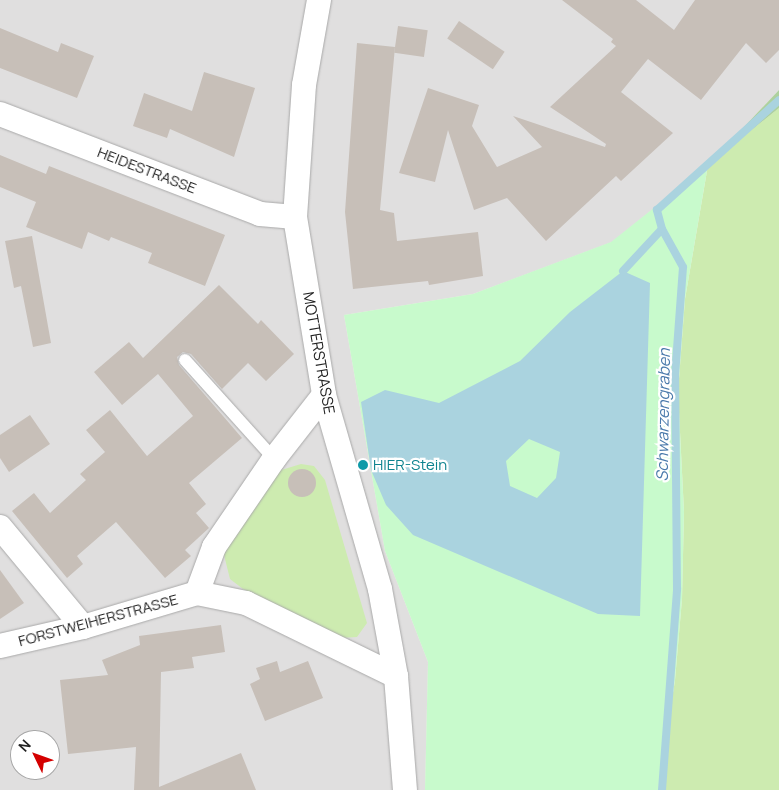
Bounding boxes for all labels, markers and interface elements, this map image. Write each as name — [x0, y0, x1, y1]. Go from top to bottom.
street label: HEIDESTRASSE — [95, 143, 199, 197]
street label: MOTTERSTRASSE — [299, 290, 339, 416]
water label: Schwarzengraben — [652, 348, 674, 482]
place label: HIER-Stein — [373, 456, 447, 474]
marker: HIER-Stein — [357, 459, 369, 471]
street label: FORSTWEIHERSTRASSE — [16, 590, 180, 650]
north arrow — [10, 730, 60, 780]
text: N — [14, 735, 35, 755]

